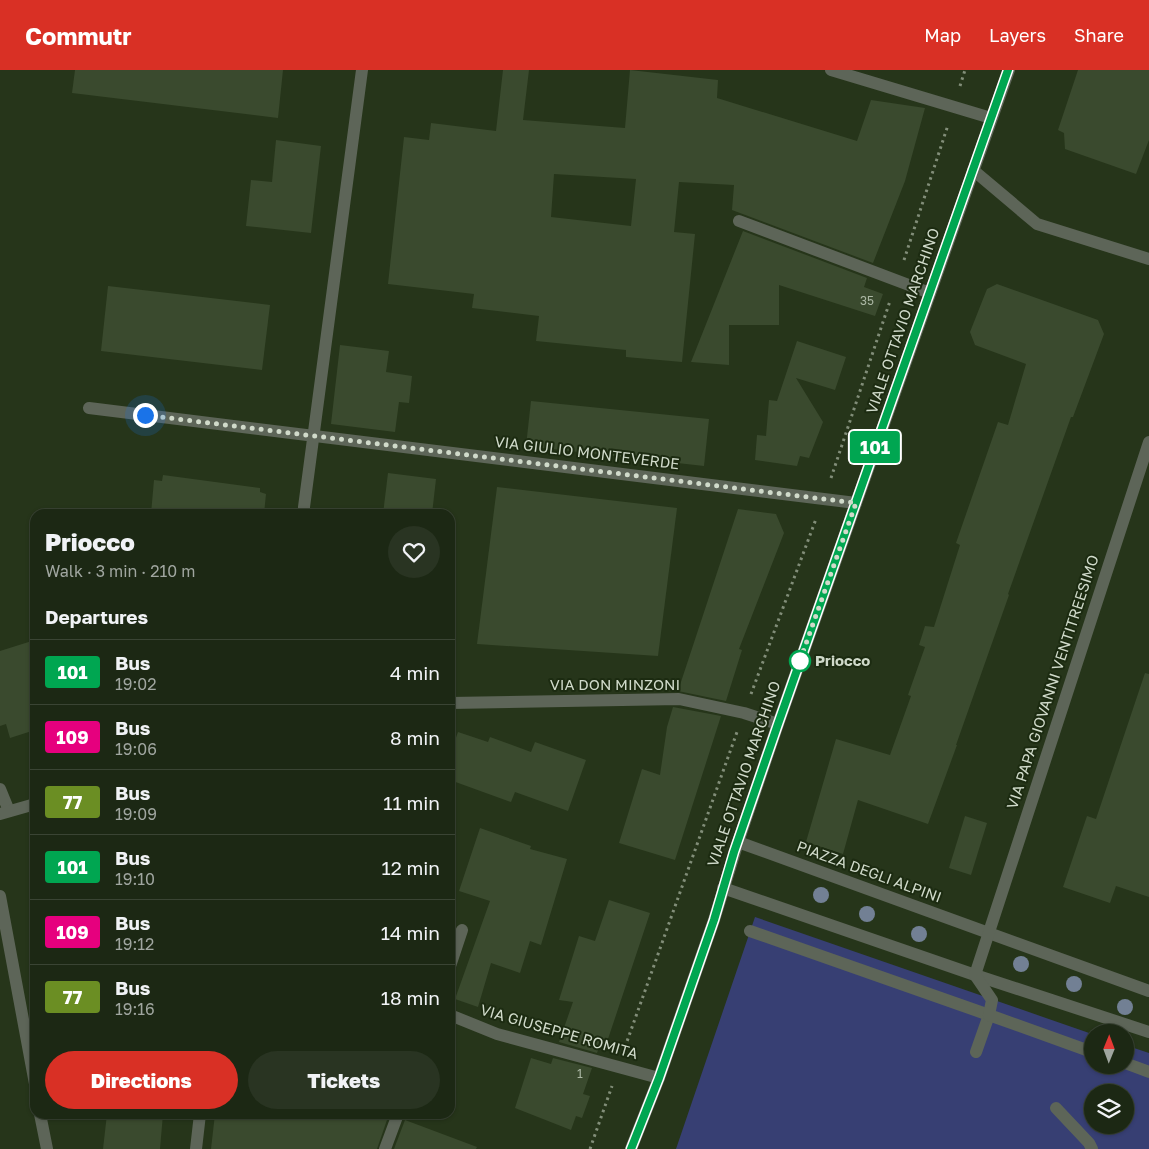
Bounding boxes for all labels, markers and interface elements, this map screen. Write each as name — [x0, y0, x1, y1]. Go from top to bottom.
text: Commutr — [25, 21, 132, 50]
text: Map — [924, 24, 961, 46]
text: Layers — [989, 24, 1046, 46]
text: Share — [1074, 24, 1124, 46]
street label: VIALE OTTAVIO MARCHINO — [862, 225, 942, 416]
house number: 35 — [860, 293, 874, 308]
your location — [133, 403, 158, 428]
line badge: 101 — [846, 431, 904, 463]
street label: VIA GIULIO MONTEVERDE — [494, 432, 681, 472]
text: 101 — [860, 436, 890, 458]
button: heart — [388, 526, 440, 578]
text: Priocco — [45, 527, 135, 556]
street label: VIA PAPA GIOVANNI VENTITREESIMO — [1002, 552, 1102, 811]
text: Walk · 3 min · 210 m — [45, 561, 195, 581]
text: Departures — [45, 605, 148, 628]
marker: Priocco — [789, 650, 811, 672]
text: Bus — [115, 651, 150, 674]
place label: Priocco — [815, 651, 870, 669]
text: 101 — [57, 661, 88, 683]
text: 4 min — [390, 661, 440, 684]
text: 19:02 — [115, 674, 156, 694]
street label: VIA DON MINZONI — [550, 675, 680, 693]
street label: VIALE OTTAVIO MARCHINO — [703, 678, 783, 869]
text: Bus — [115, 716, 150, 739]
text: 109 — [56, 726, 89, 748]
text: 8 min — [390, 726, 440, 749]
text: 19:06 — [115, 739, 157, 759]
text: Bus — [115, 781, 150, 804]
text: 77 — [63, 791, 82, 813]
text: 11 min — [383, 791, 440, 814]
text: 19:09 — [115, 804, 157, 824]
street label: PIAZZA DEGLI ALPINI — [794, 836, 944, 906]
text: Bus — [115, 846, 150, 869]
text: 101 — [57, 856, 88, 878]
text: 12 min — [381, 856, 440, 879]
text: 19:10 — [115, 869, 155, 889]
text: Bus — [115, 911, 150, 934]
text: 109 — [56, 921, 89, 943]
text: 14 min — [381, 921, 440, 944]
text: 19:12 — [115, 934, 154, 954]
text: Bus — [115, 976, 150, 999]
text: 77 — [63, 986, 82, 1008]
text: 18 min — [381, 986, 440, 1009]
text: 19:16 — [115, 999, 155, 1019]
street label: VIA GIUSEPPE ROMITA — [478, 1000, 640, 1062]
north arrow — [1084, 1024, 1134, 1074]
map controls — [1084, 1024, 1134, 1134]
button: Directions — [45, 1051, 238, 1109]
button: Tickets — [248, 1051, 440, 1109]
house number: 1 — [577, 1066, 583, 1081]
button: layers — [1084, 1084, 1134, 1134]

